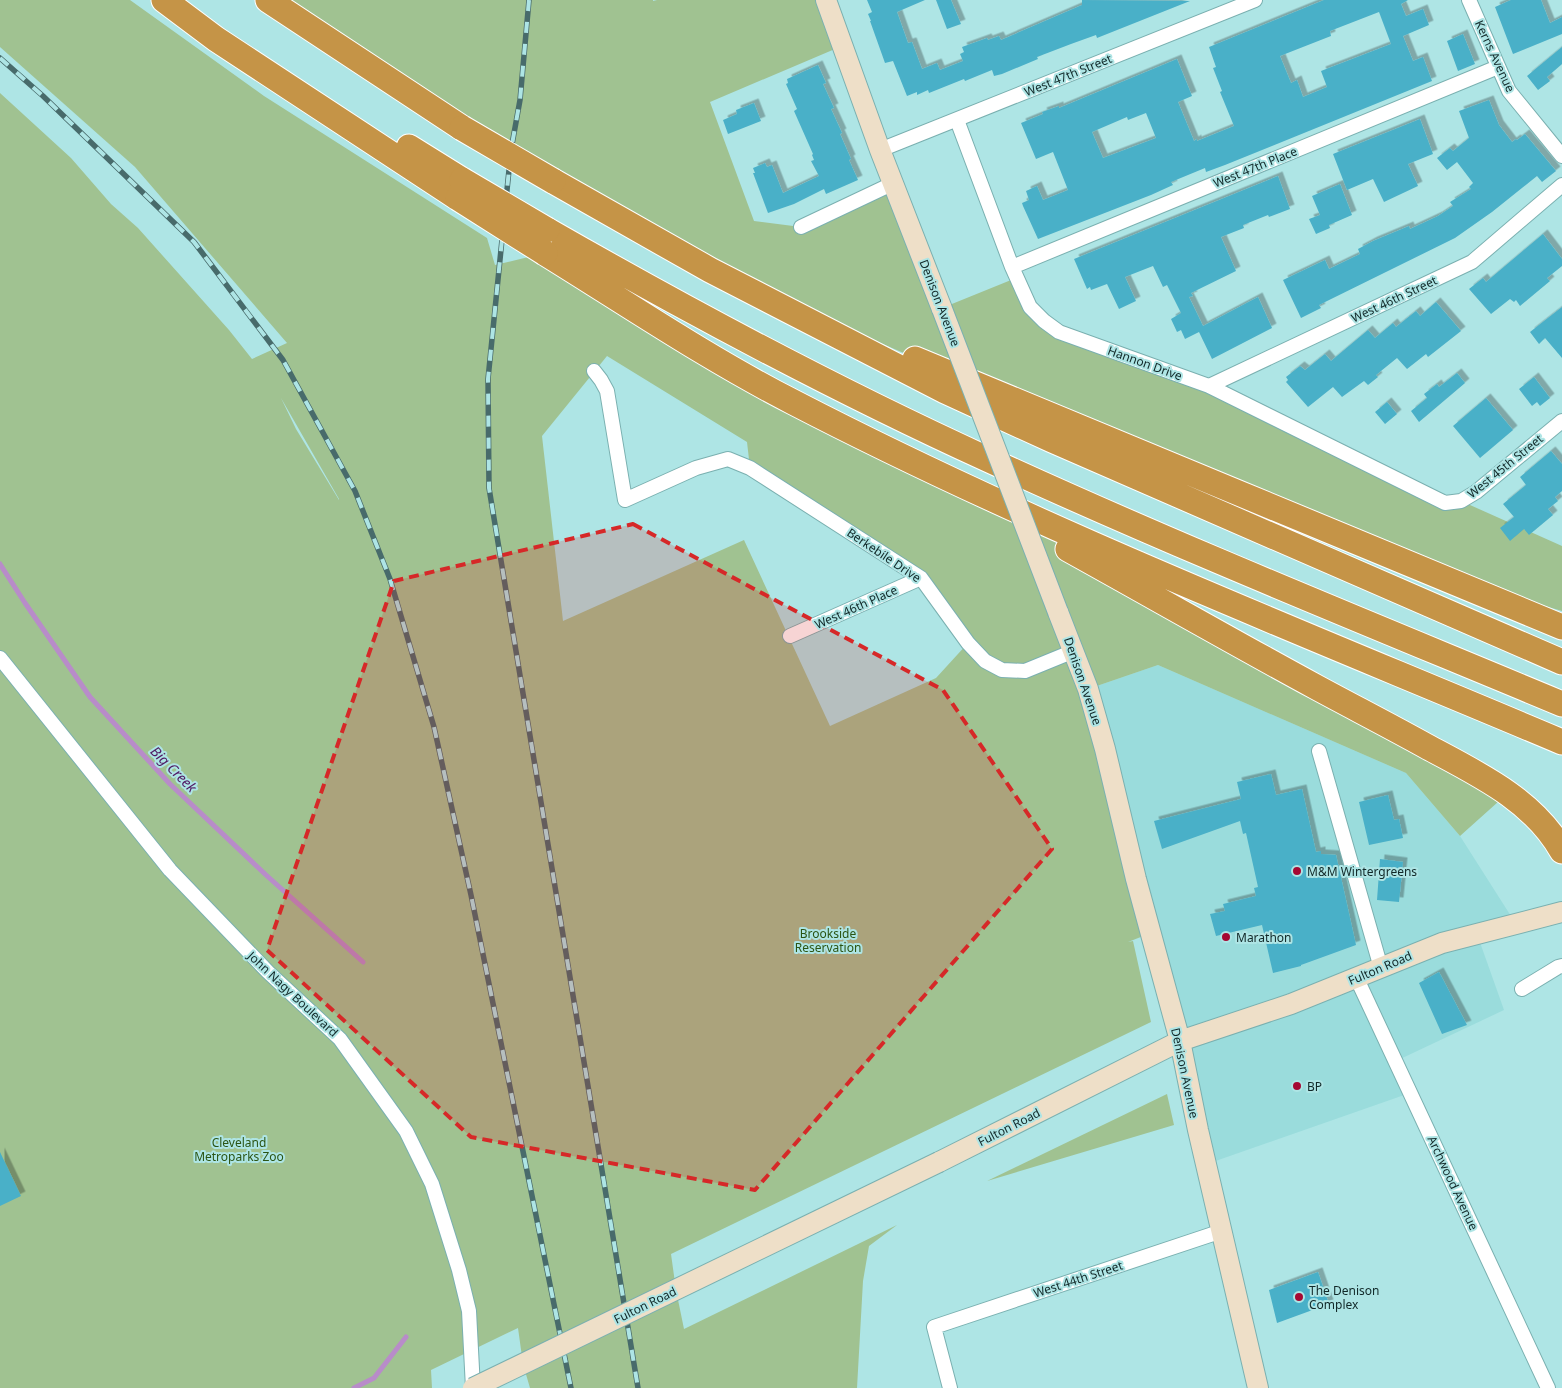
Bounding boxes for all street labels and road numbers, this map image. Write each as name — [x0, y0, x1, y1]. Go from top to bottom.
street label: Kerns Avenue — [1471, 17, 1519, 95]
street label: West 47th Street — [1022, 49, 1115, 100]
street label: West 47th Place — [1211, 142, 1300, 192]
street label: Denison Avenue — [916, 257, 964, 349]
street label: West 46th Street — [1348, 271, 1440, 326]
street label: Hannon Drive — [1105, 342, 1185, 384]
street label: West 45th Street — [1464, 430, 1547, 502]
street label: Berkebile Drive — [844, 524, 925, 586]
street label: West 46th Place — [812, 581, 900, 633]
street label: Denison Avenue — [1060, 635, 1106, 727]
street label: John Nagy Boulevard — [243, 947, 342, 1040]
street label: Fulton Road — [1346, 947, 1414, 989]
street label: Denison Avenue — [1167, 1026, 1203, 1120]
street label: Fulton Road — [975, 1104, 1043, 1150]
street label: Archwood Avenue — [1424, 1133, 1482, 1233]
street label: West 44th Street — [1031, 1256, 1125, 1301]
street label: Fulton Road — [611, 1283, 679, 1327]

